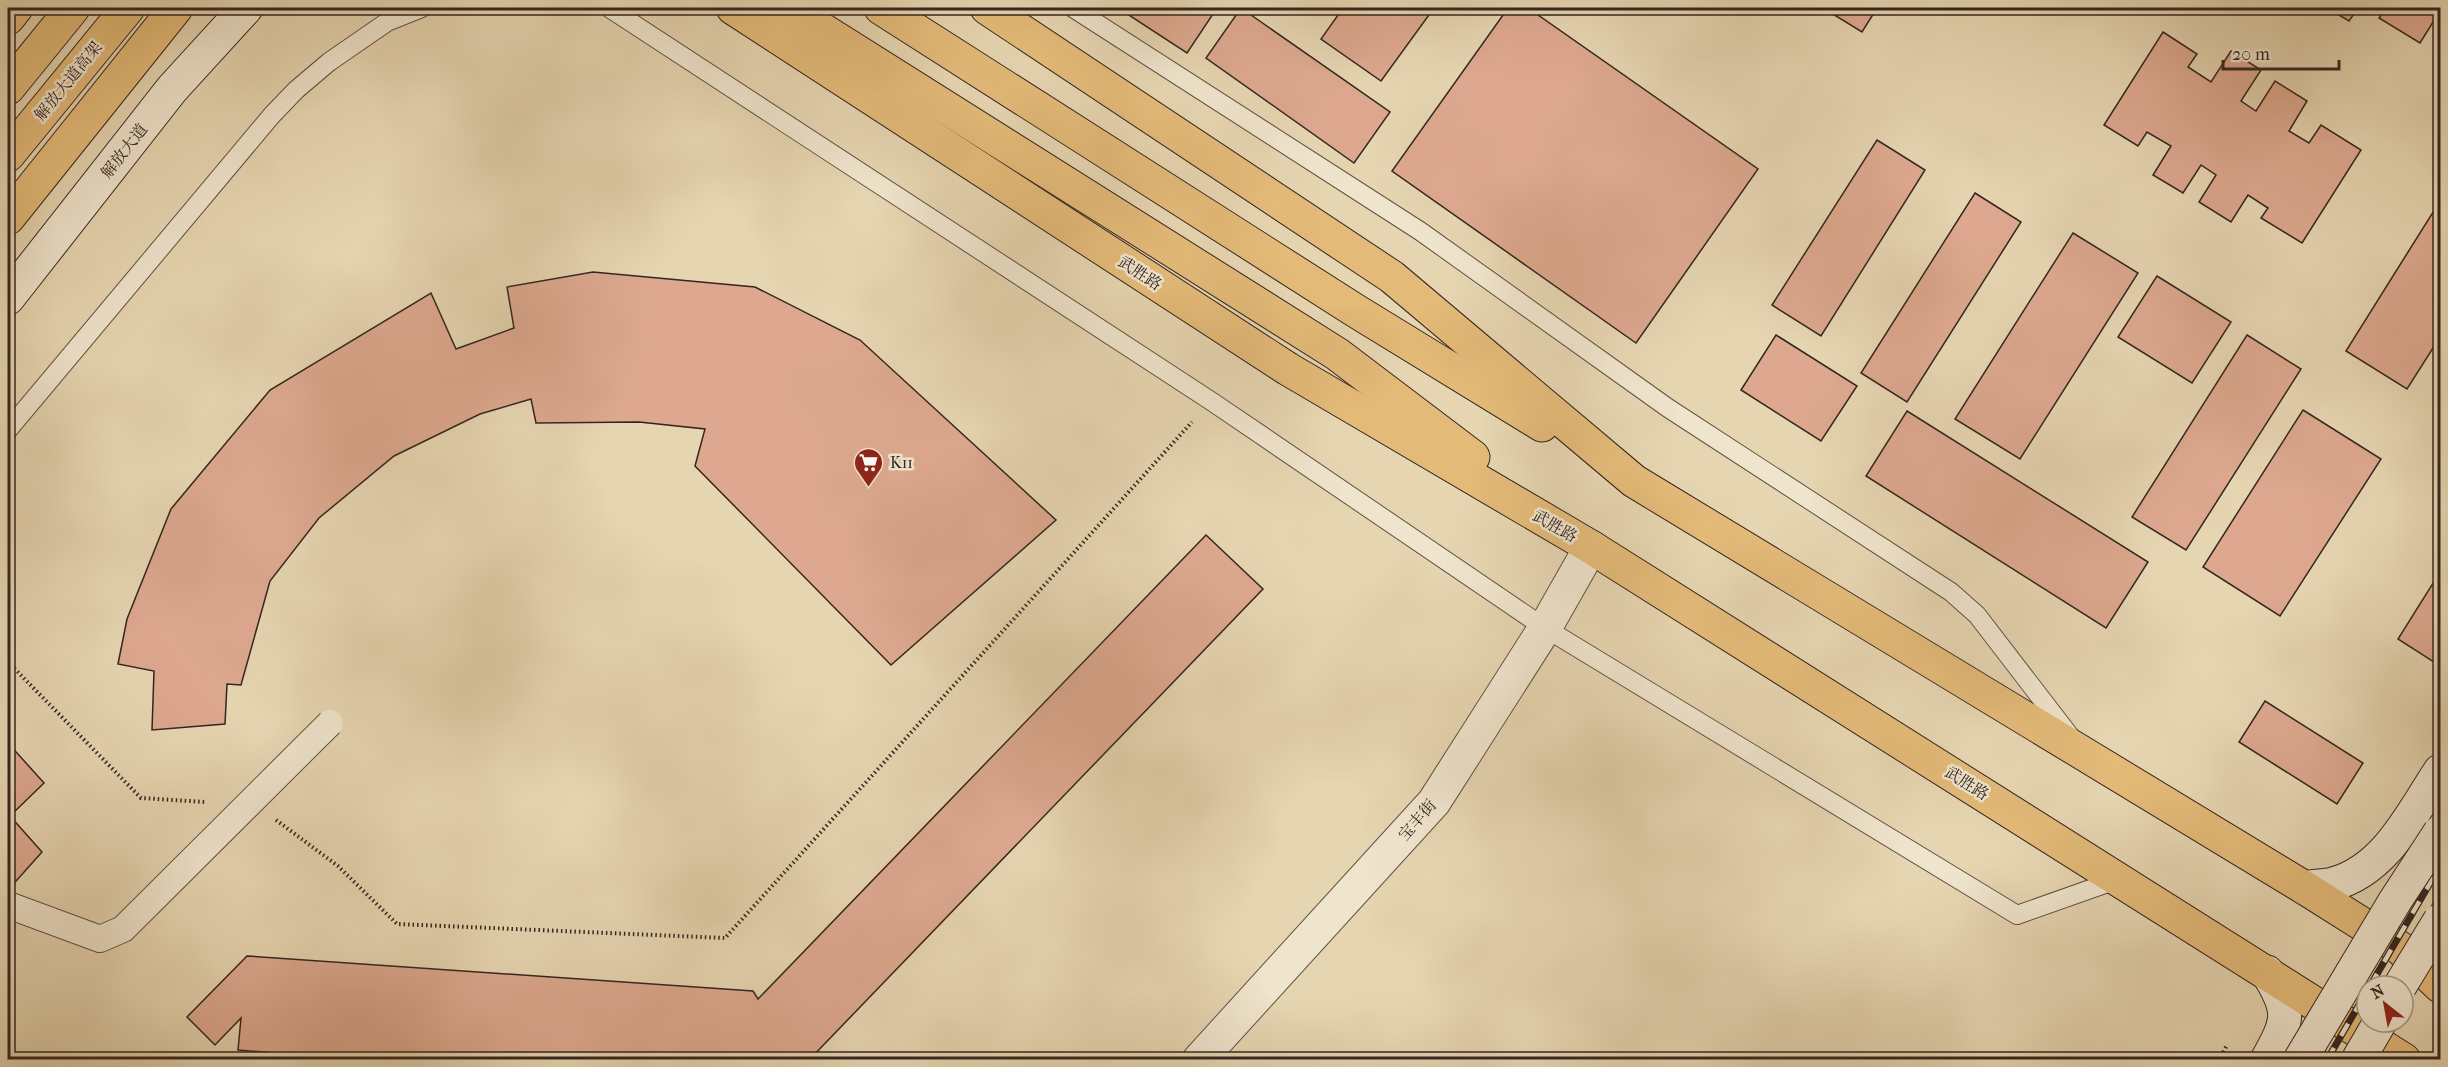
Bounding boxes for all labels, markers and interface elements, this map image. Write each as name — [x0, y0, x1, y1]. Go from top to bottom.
scale bar — [2223, 33, 2338, 71]
street label: 解放大道高架 — [30, 38, 106, 124]
text: 20 m — [2232, 44, 2270, 65]
street label: 解放大道 — [97, 120, 151, 182]
street label: 武胜路 — [1115, 252, 1165, 294]
supermarket icon: K11 — [853, 446, 885, 488]
place label: K11 — [890, 453, 913, 472]
street label: 武胜路 — [1529, 506, 1581, 546]
street label: 武胜路 — [1942, 762, 1992, 804]
street label: 宝丰街 — [1394, 796, 1440, 844]
north arrow — [2355, 974, 2415, 1034]
text: N — [2367, 980, 2388, 1003]

